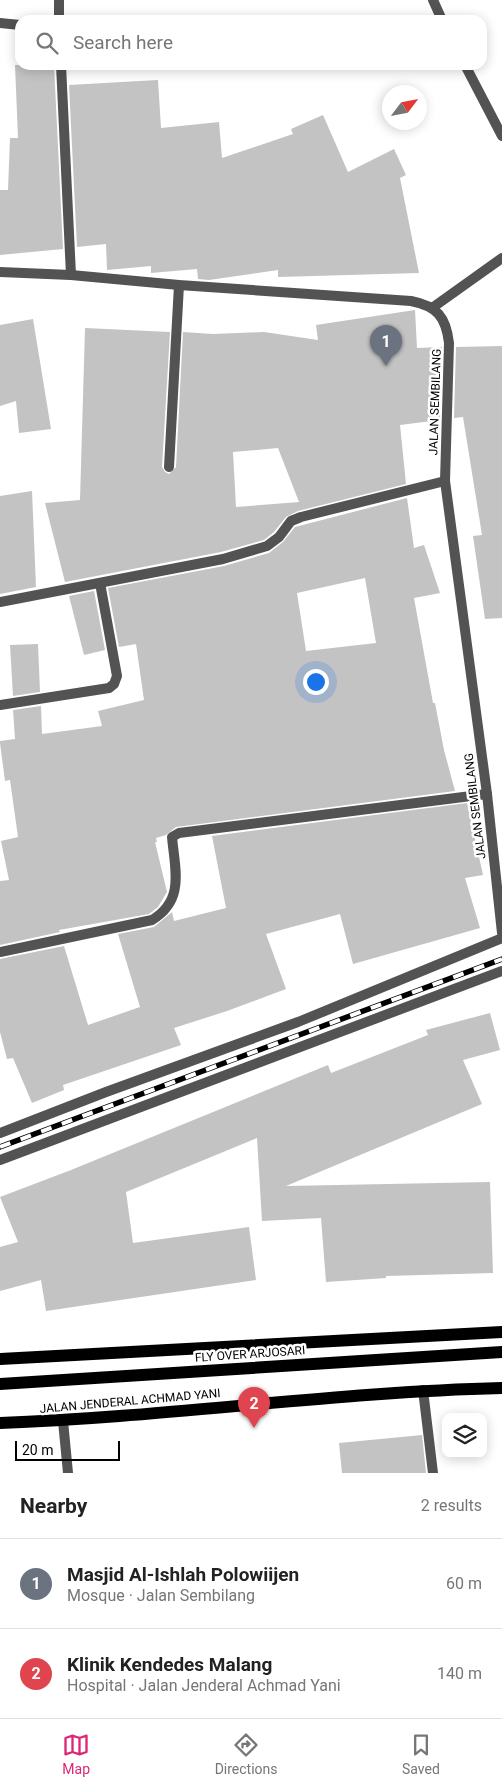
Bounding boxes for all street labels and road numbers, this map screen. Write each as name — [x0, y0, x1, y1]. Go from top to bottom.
street label: JALAN SEMBILANG — [426, 349, 444, 455]
street label: JALAN SEMBILANG — [462, 752, 488, 860]
street label: FLY OVER ARJOSARI — [194, 1343, 306, 1365]
street label: JALAN JENDERAL ACHMAD YANI — [39, 1386, 221, 1416]

